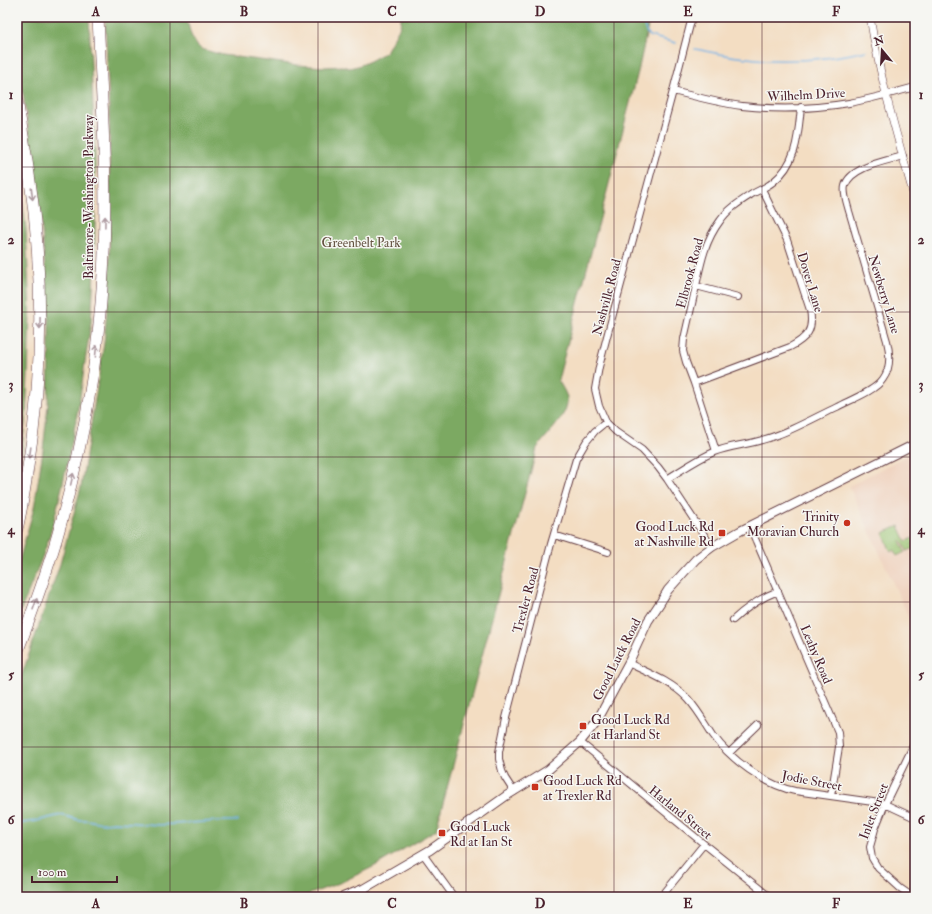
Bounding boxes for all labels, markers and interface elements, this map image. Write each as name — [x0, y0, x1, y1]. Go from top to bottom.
text: A — [91, 4, 101, 20]
text: B — [240, 4, 248, 20]
text: C — [387, 4, 397, 20]
text: D — [535, 4, 546, 20]
text: E — [683, 4, 693, 20]
text: F — [832, 4, 841, 20]
north arrow — [862, 30, 902, 70]
text: N — [871, 33, 887, 49]
street label: Wilhelm Drive — [766, 85, 846, 105]
text: 1 — [9, 87, 14, 103]
text: 1 — [919, 87, 924, 103]
street label: Baltimore-Washington Parkway — [81, 115, 98, 279]
one-way arrow — [28, 187, 36, 200]
one-way arrow — [101, 216, 109, 229]
text: 2 — [8, 232, 15, 248]
text: 2 — [918, 232, 925, 248]
park label: Greenbelt Park — [322, 235, 401, 251]
street label: Elbrook Road — [673, 236, 707, 310]
street label: Dover Lane — [793, 250, 827, 315]
street label: Newberry Lane — [863, 253, 904, 337]
street label: Nashville Road — [589, 257, 625, 337]
one-way arrow — [36, 316, 43, 329]
one-way arrow — [92, 345, 100, 358]
text: 3 — [9, 377, 14, 393]
text: 3 — [919, 377, 924, 393]
one-way arrow — [26, 446, 34, 459]
one-way arrow — [69, 473, 77, 486]
place label: Trinity Moravian Church — [747, 509, 839, 540]
marker: Trinity Moravian Church — [842, 518, 852, 528]
place label: Good Luck Rd at Nashville Rd — [635, 519, 715, 550]
text: 4 — [6, 522, 15, 538]
text: 4 — [916, 522, 925, 538]
marker: Good Luck Rd at Nashville Rd — [717, 528, 727, 538]
street label: Trexler Road — [509, 565, 543, 635]
one-way arrow — [32, 597, 39, 610]
street label: Good Luck Road — [589, 615, 645, 703]
street label: Leahy Road — [796, 622, 836, 687]
text: 5 — [8, 667, 14, 683]
text: 5 — [918, 667, 924, 683]
place label: Good Luck Rd at Harland St — [591, 712, 670, 743]
marker: Good Luck Rd at Harland St — [578, 721, 588, 731]
street label: Jodie Street — [780, 767, 843, 795]
place label: Good Luck Rd at Trexler Rd — [543, 773, 622, 804]
street label: Inlet Street — [856, 781, 892, 842]
marker: Good Luck Rd at Trexler Rd — [530, 782, 540, 792]
street label: Harland Street — [646, 782, 715, 843]
text: 6 — [8, 812, 16, 828]
text: 6 — [918, 812, 926, 828]
place label: Good Luck Rd at Ian St — [450, 819, 512, 850]
marker: Good Luck Rd at Ian St — [437, 828, 447, 838]
scale bar — [32, 858, 117, 884]
text: 100 m — [38, 865, 67, 880]
text: A — [91, 896, 101, 912]
text: B — [240, 896, 248, 912]
text: C — [387, 896, 397, 912]
text: D — [535, 896, 546, 912]
text: E — [683, 896, 693, 912]
text: F — [832, 896, 841, 912]

